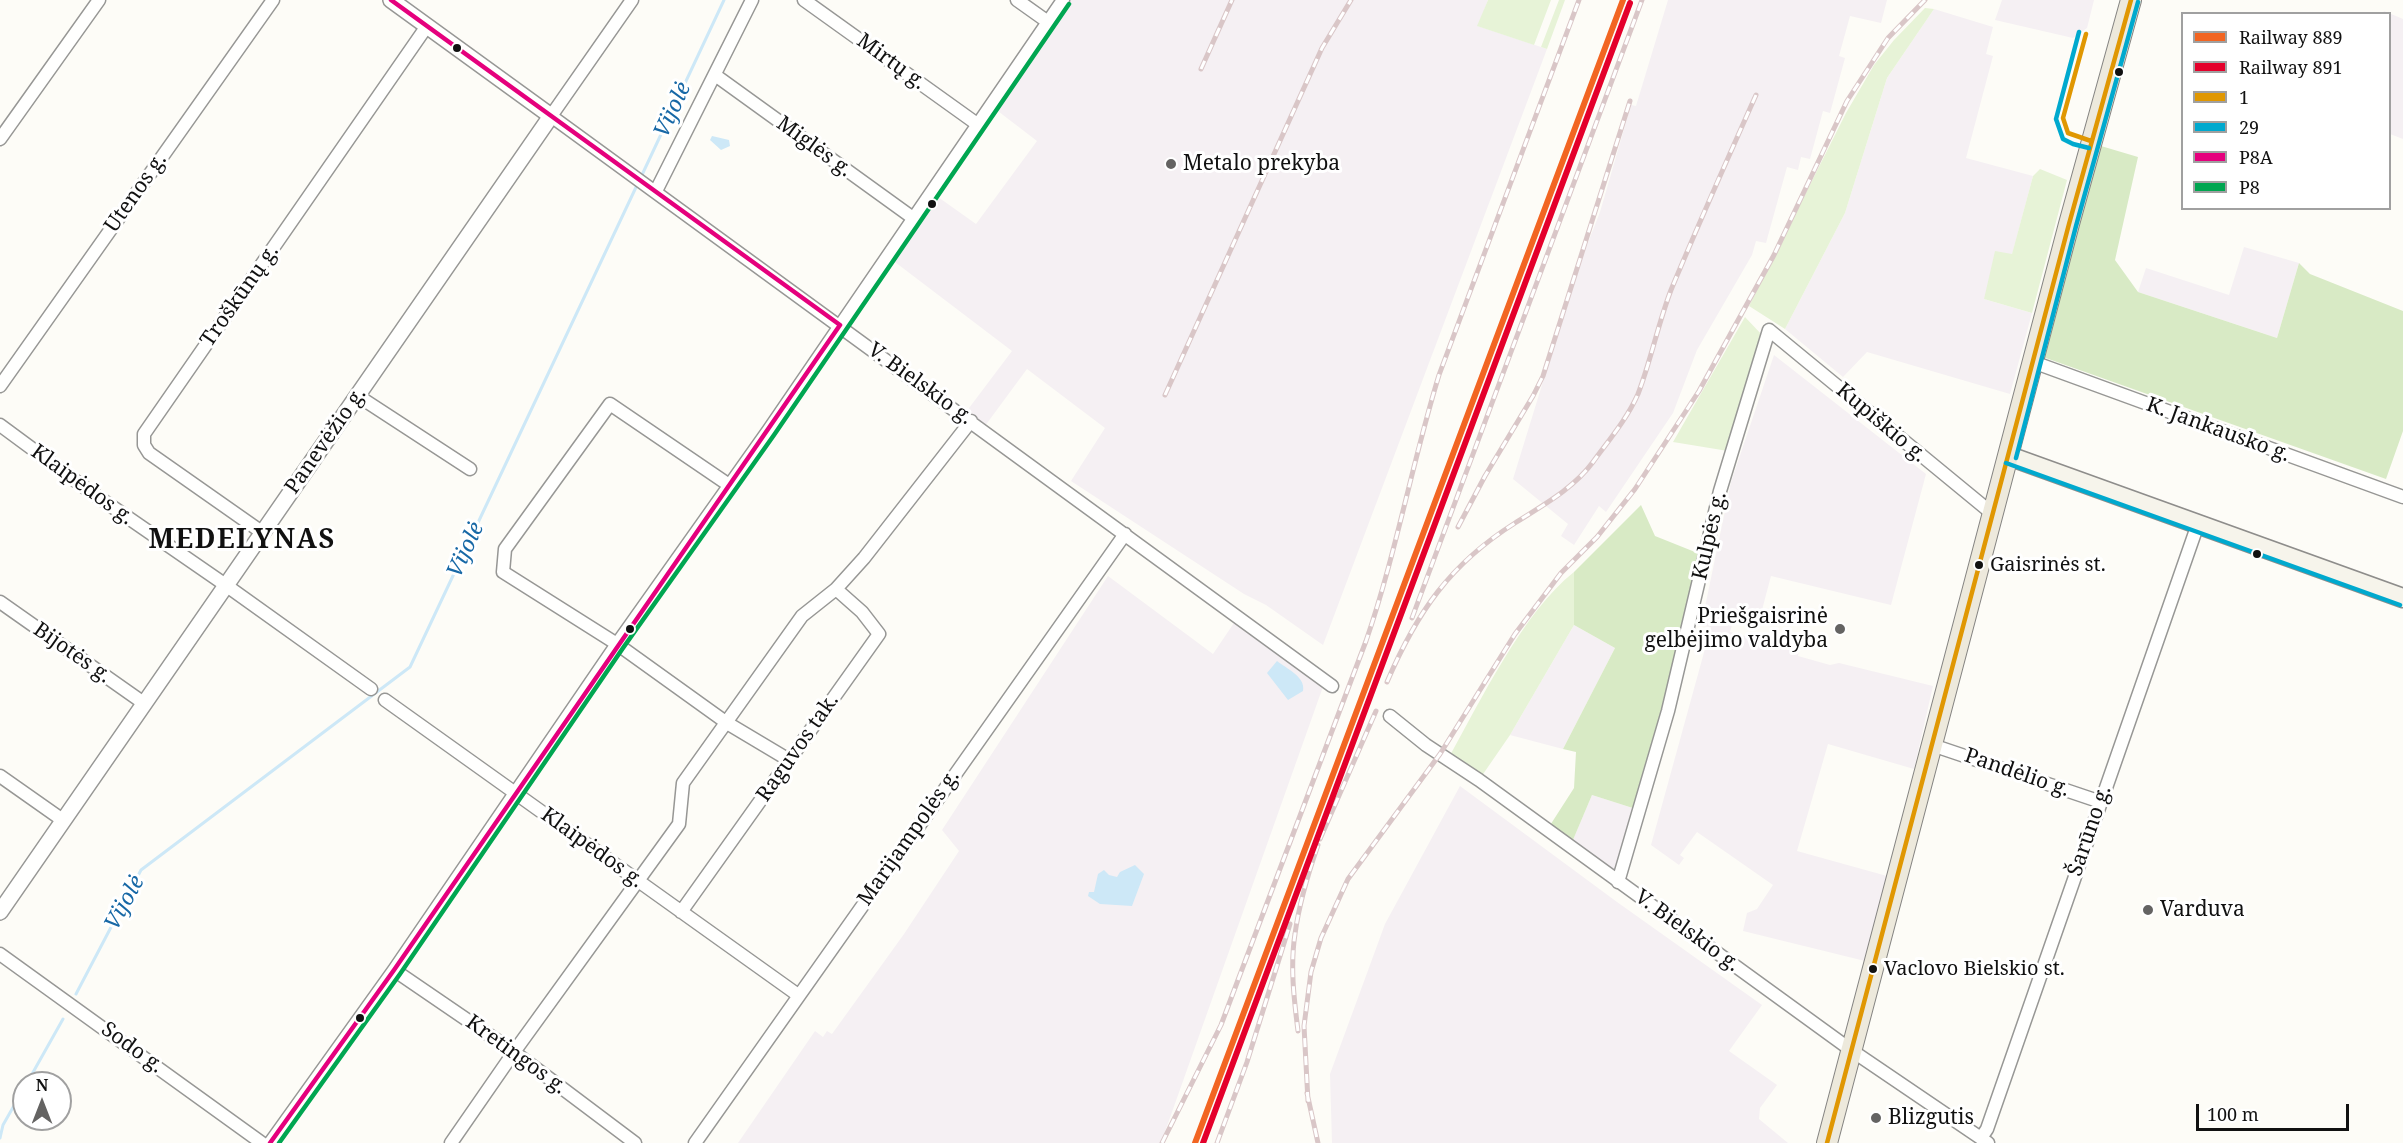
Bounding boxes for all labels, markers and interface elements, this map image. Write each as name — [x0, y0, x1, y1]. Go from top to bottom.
legend — [2181, 12, 2391, 210]
text: Railway 889 — [2239, 25, 2343, 49]
street label: Mirtų g. — [852, 29, 930, 95]
unlabelled marker — [451, 42, 463, 54]
text: Railway 891 — [2239, 55, 2343, 79]
unlabelled marker — [2113, 66, 2125, 78]
water label: Vijolė — [649, 78, 697, 142]
text: 1 — [2239, 85, 2249, 109]
street label: Miglės g. — [771, 111, 857, 183]
text: 29 — [2239, 115, 2259, 139]
text: P8A — [2239, 145, 2273, 169]
street label: Utenos g. — [100, 149, 172, 237]
place label: Metalo prekyba — [1183, 151, 1340, 177]
marker: Metalo prekyba — [1164, 157, 1178, 171]
text: P8 — [2239, 175, 2260, 199]
unlabelled marker — [926, 198, 938, 210]
street label: Troškūnų g. — [196, 240, 284, 352]
street label: V. Bielskio g. — [863, 338, 977, 430]
street label: Kupiškio g. — [1831, 378, 1931, 468]
street label: Panevėžio g. — [280, 383, 372, 499]
street label: K. Jankausko g. — [2143, 392, 2293, 468]
street label: Klaipėdos g. — [26, 439, 138, 531]
street label: Kulpės g. — [1688, 489, 1732, 583]
water label: Vijolė — [442, 518, 490, 582]
district label: MEDELYNAS — [148, 524, 336, 556]
unlabelled marker — [2251, 548, 2263, 560]
place label: Gaisrinės st. — [1990, 553, 2106, 577]
marker: Gaisrinės st. — [1973, 559, 1985, 571]
place label: Priešgaisrinė gelbėjimo valdyba — [1644, 604, 1828, 654]
street label: Bijotės g. — [28, 617, 116, 689]
marker: Priešgaisrinė gelbėjimo valdyba — [1833, 622, 1847, 636]
unlabelled marker — [624, 623, 636, 635]
street label: Raguvos tak. — [751, 689, 845, 807]
street label: Pandėlio g. — [1961, 743, 2073, 803]
street label: Marijampolės g. — [853, 765, 965, 911]
street label: Šarūno g. — [2063, 782, 2117, 880]
street label: Klaipėdos g. — [536, 802, 648, 894]
water label: Vijolė — [99, 871, 151, 935]
street label: V. Bielskio g. — [1630, 885, 1744, 977]
place label: Varduva — [2160, 897, 2245, 923]
marker: Varduva — [2141, 903, 2155, 917]
place label: Vaclovo Bielskio st. — [1884, 957, 2065, 981]
marker: Vaclovo Bielskio st. — [1867, 963, 1879, 975]
street label: Kretingos g. — [461, 1010, 571, 1100]
unlabelled marker — [354, 1012, 366, 1024]
street label: Sodo g. — [96, 1017, 168, 1079]
north arrow — [12, 1071, 72, 1131]
text: N — [36, 1074, 48, 1096]
scale bar — [2199, 1092, 2352, 1130]
text: 100 m — [2207, 1102, 2259, 1126]
place label: Blizgutis — [1888, 1105, 1974, 1131]
marker: Blizgutis — [1869, 1111, 1883, 1125]

